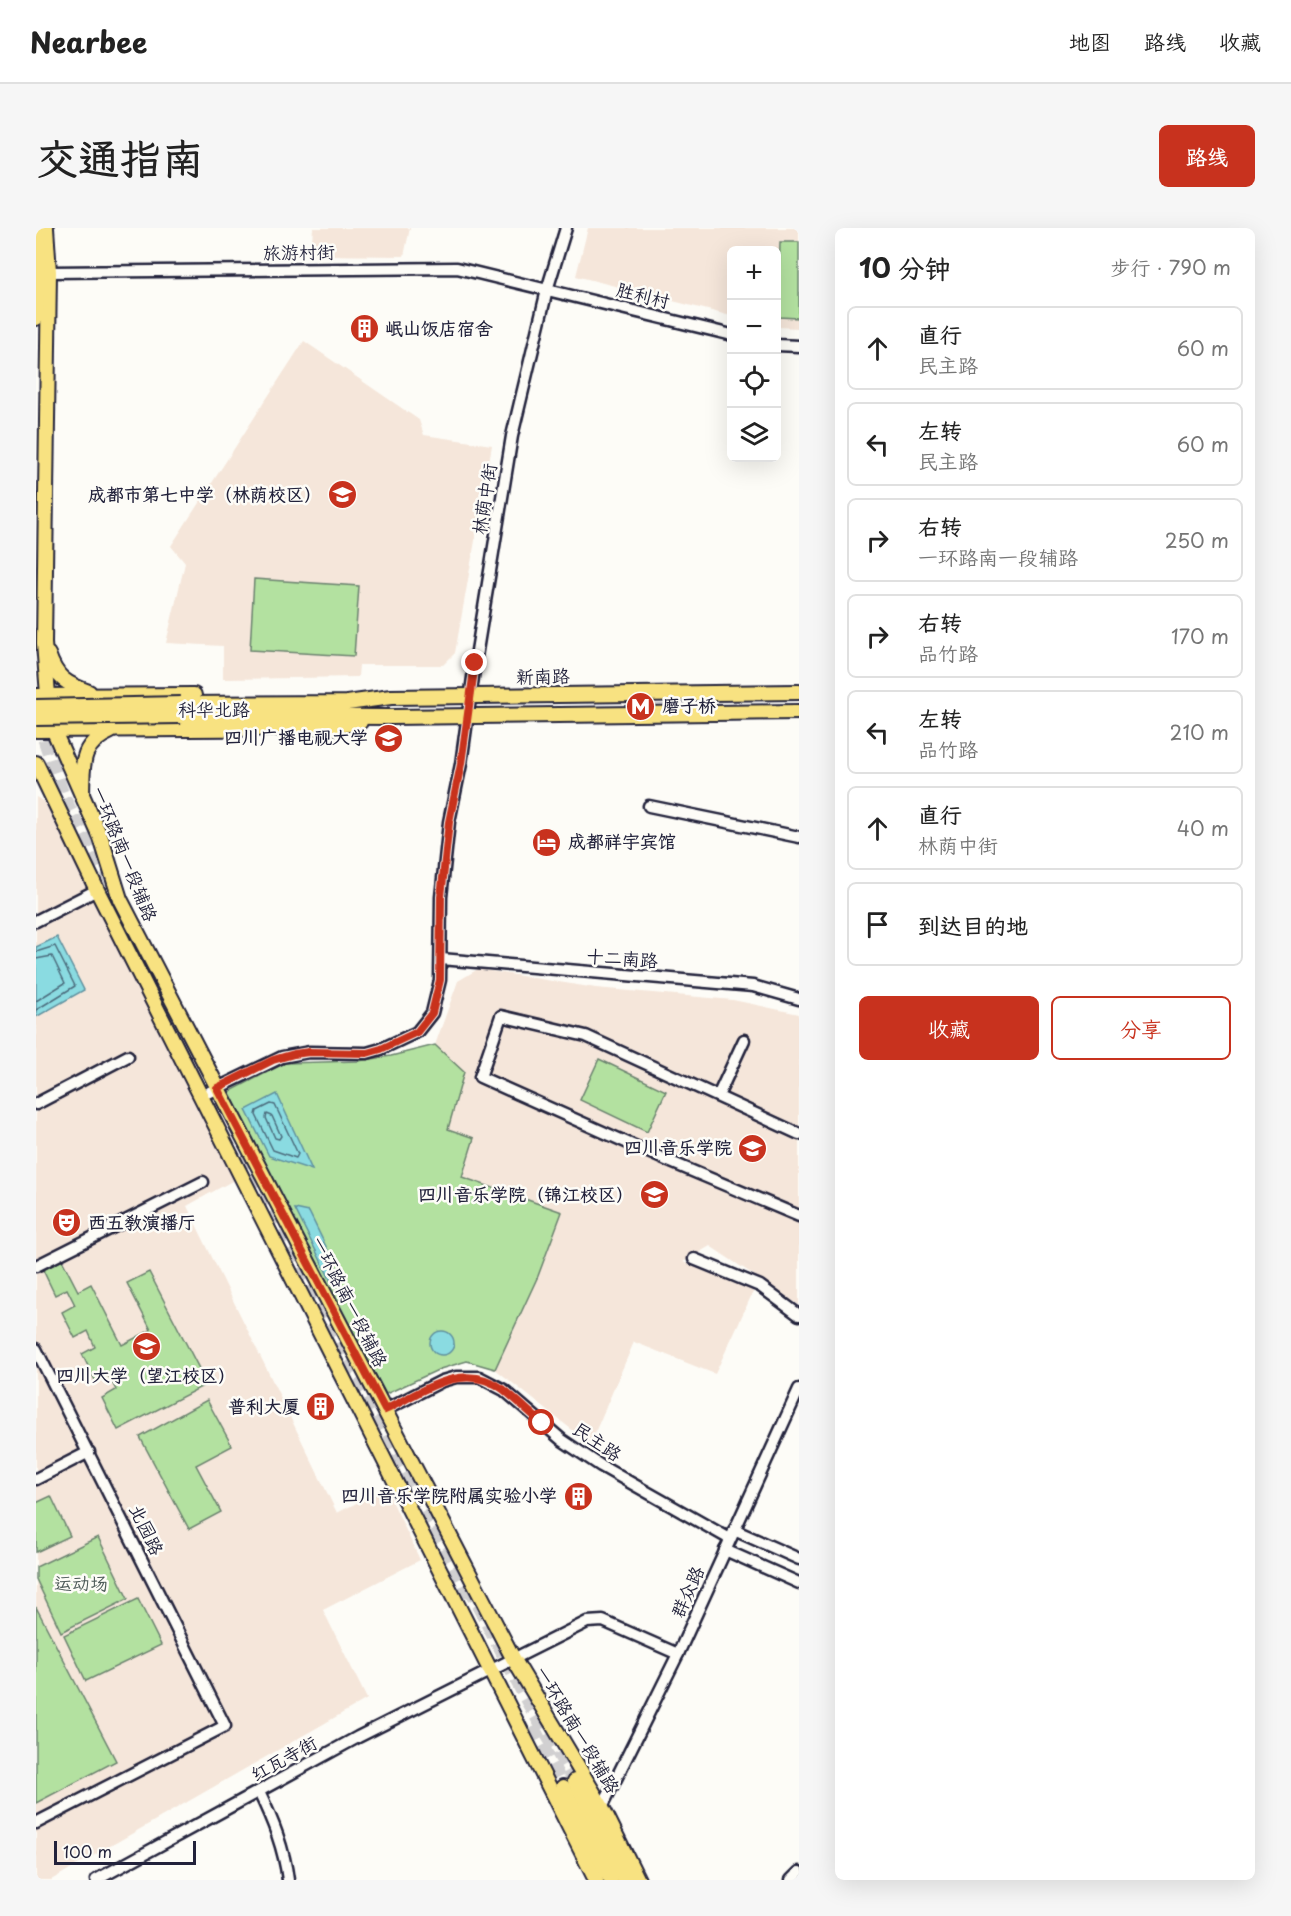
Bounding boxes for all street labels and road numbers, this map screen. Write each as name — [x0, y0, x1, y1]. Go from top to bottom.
street label: 旅游村街 — [263, 237, 335, 266]
street label: 胜利村 — [614, 275, 673, 314]
street label: 林荫中街 — [465, 461, 502, 536]
street label: 新南路 — [516, 662, 570, 689]
street label: 科华北路 — [178, 695, 250, 722]
street label: 一环路南一段辅路 — [86, 782, 165, 925]
street label: 十二南路 — [585, 942, 659, 973]
street label: 一环路南一段辅路 — [306, 1231, 395, 1372]
street label: 民主路 — [568, 1414, 628, 1467]
street label: 北园路 — [123, 1499, 171, 1560]
street label: 群众路 — [663, 1561, 710, 1622]
street label: 一环路南一段辅路 — [530, 1661, 627, 1798]
street label: 红瓦寺街 — [245, 1728, 321, 1787]

